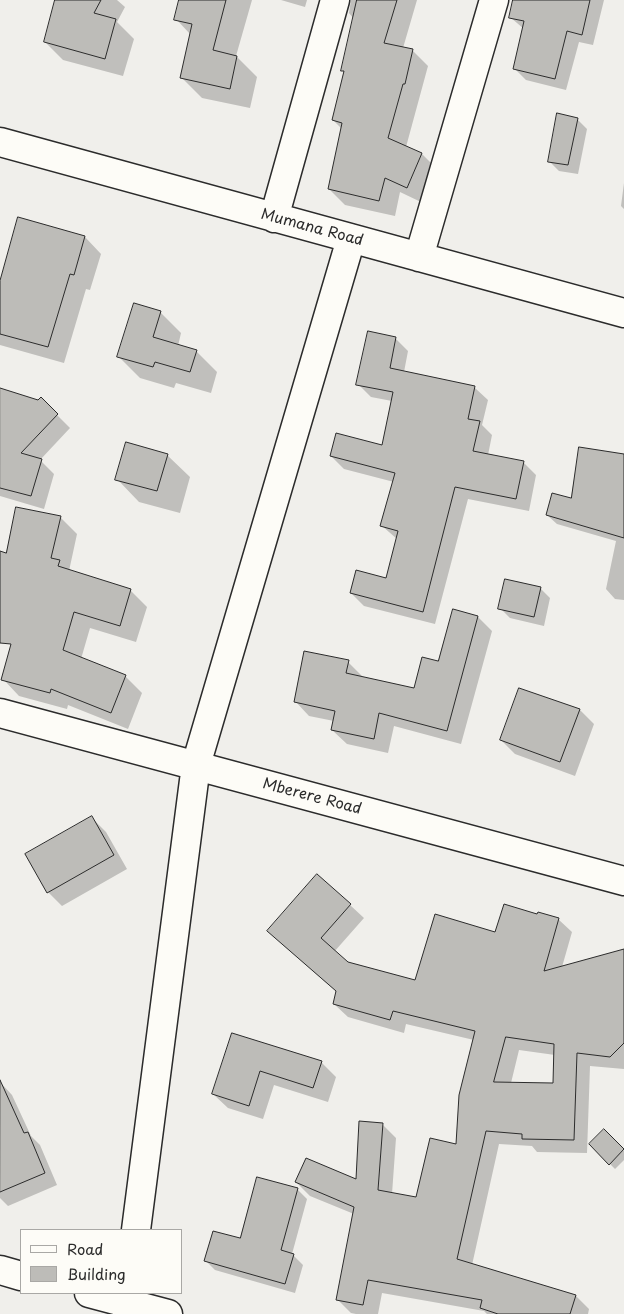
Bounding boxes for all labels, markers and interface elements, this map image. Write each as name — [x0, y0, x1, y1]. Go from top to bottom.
street label: Mumana Road — [259, 206, 365, 250]
street label: Mberere Road — [261, 775, 363, 819]
legend — [20, 1229, 182, 1294]
text: Road — [67, 1237, 103, 1260]
text: Building — [67, 1262, 126, 1285]

